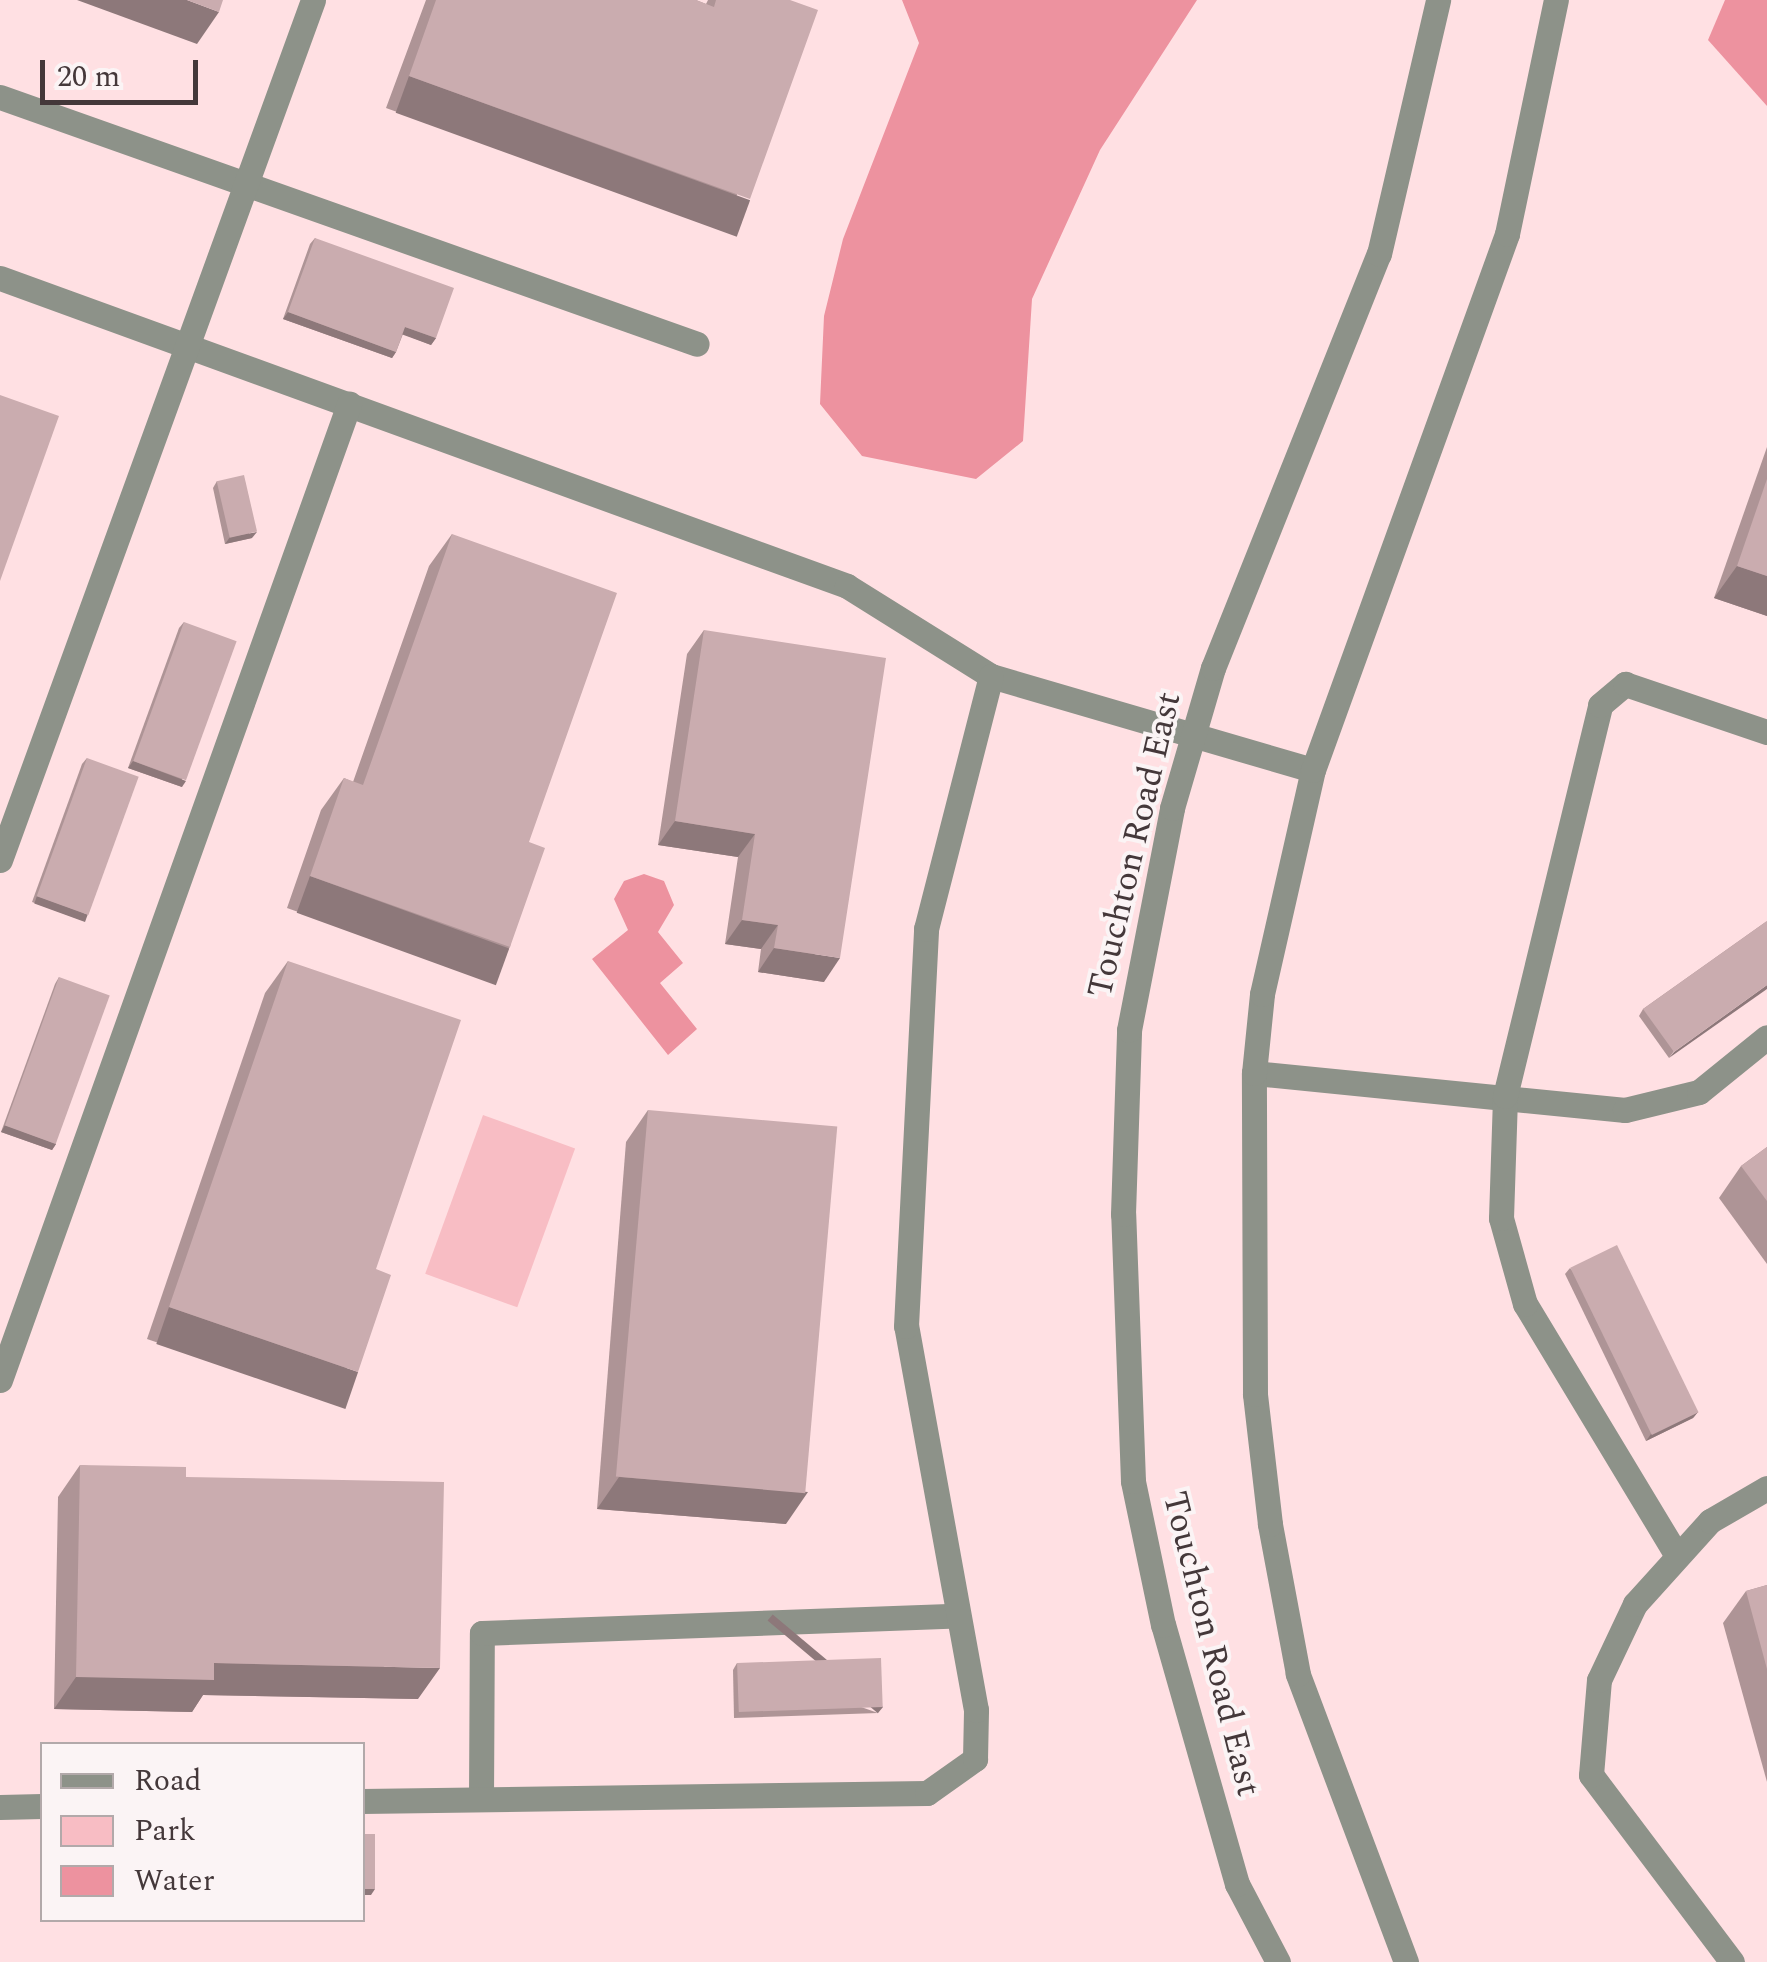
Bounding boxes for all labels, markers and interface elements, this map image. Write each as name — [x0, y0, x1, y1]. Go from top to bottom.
scale bar — [45, 40, 202, 102]
text: 20 m — [57, 54, 120, 100]
street label: Touchton Road East — [1079, 688, 1191, 1002]
street label: Touchton Road East — [1153, 1487, 1269, 1801]
legend — [40, 1742, 365, 1922]
text: Road — [134, 1758, 202, 1804]
text: Park — [134, 1808, 196, 1854]
text: Water — [134, 1858, 215, 1904]

